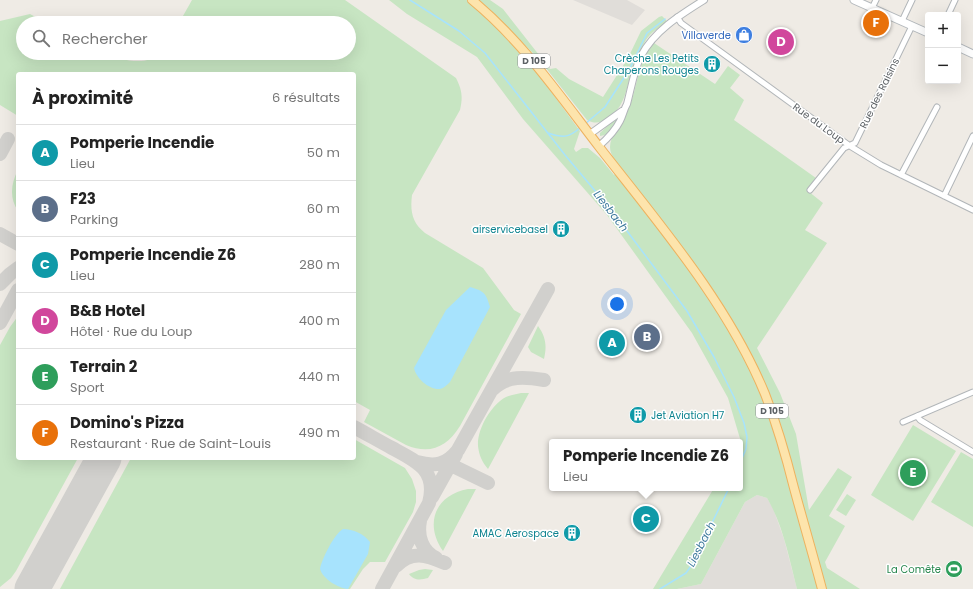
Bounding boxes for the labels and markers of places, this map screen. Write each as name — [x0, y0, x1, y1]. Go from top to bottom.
pin: F — [863, 8, 889, 38]
shop icon: Villaverde — [734, 25, 754, 45]
pin: D — [768, 27, 794, 57]
place label: Villaverde — [682, 28, 731, 43]
place label: Crèche Les Petits Chaperons Rouges — [604, 51, 699, 78]
building icon: Crèche Les Petits Chaperons Rouges — [702, 54, 722, 74]
building icon: airservicebasel — [551, 219, 571, 239]
place label: airservicebasel — [472, 222, 548, 237]
pin: B — [634, 322, 660, 352]
pin: A — [599, 328, 625, 358]
building icon: Jet Aviation H7 — [628, 405, 648, 425]
place label: Jet Aviation H7 — [651, 408, 725, 423]
pin: E — [900, 458, 926, 488]
pin: C — [633, 504, 659, 534]
building icon: AMAC Aerospace — [562, 523, 582, 543]
place label: AMAC Aerospace — [472, 526, 559, 541]
sports icon: La Comête — [944, 559, 964, 579]
place label: La Comête — [887, 562, 941, 577]

